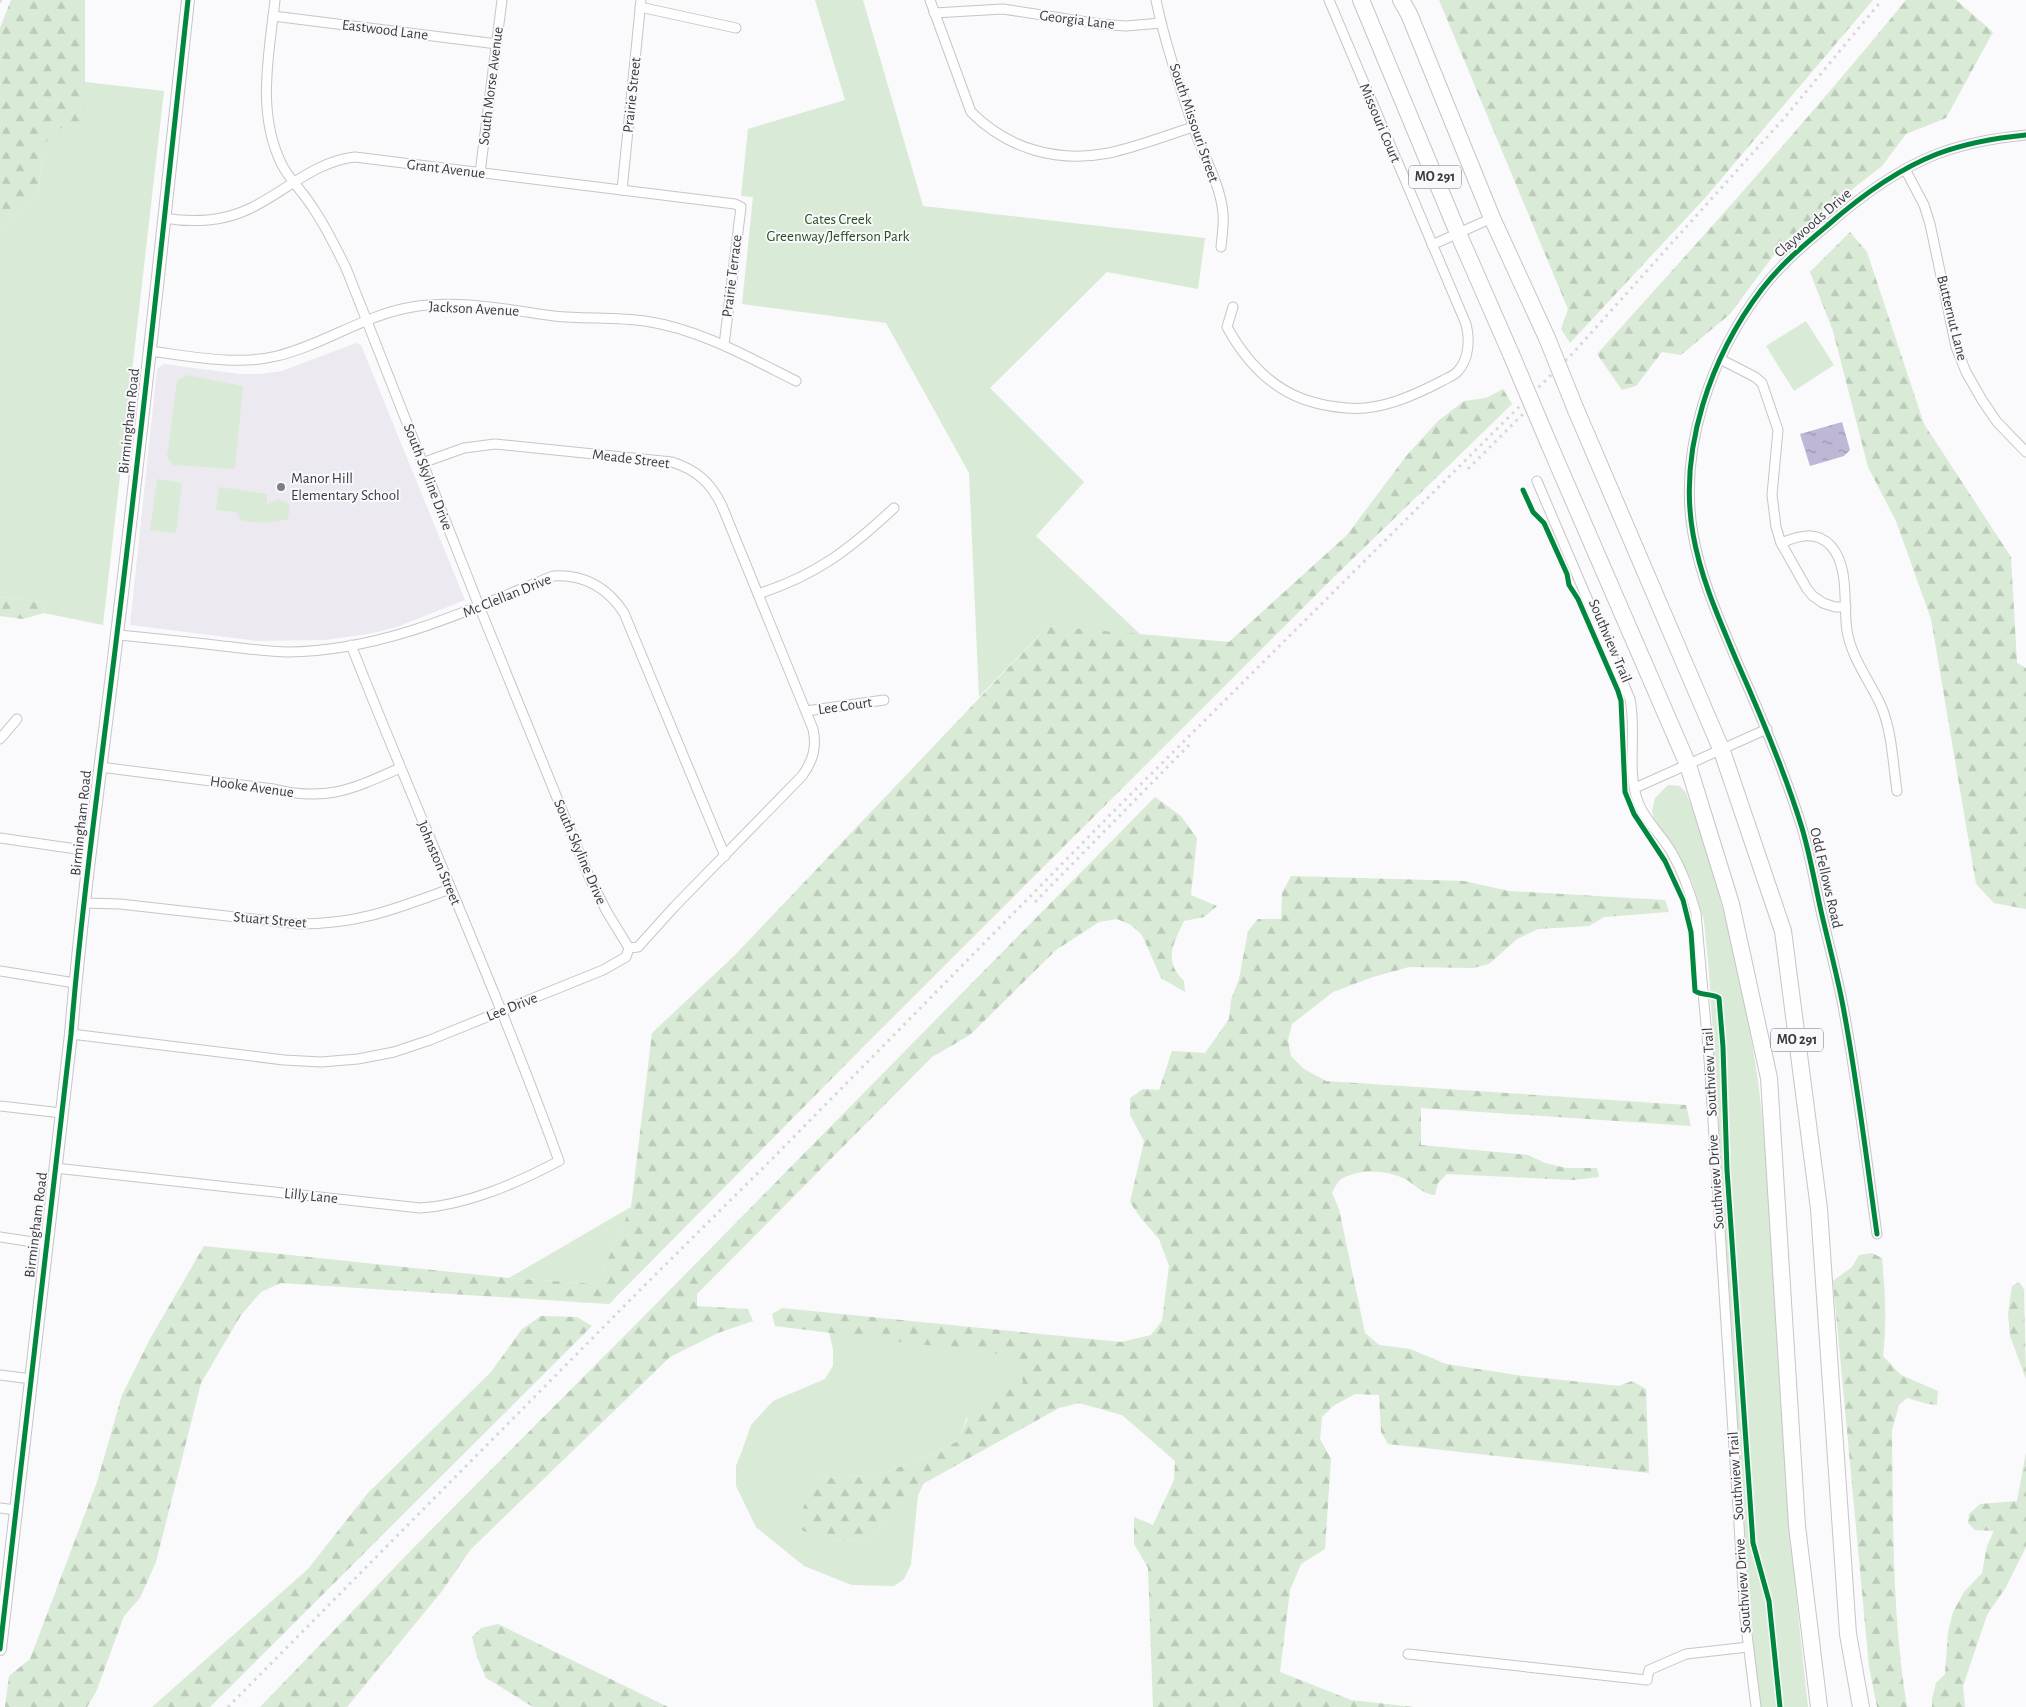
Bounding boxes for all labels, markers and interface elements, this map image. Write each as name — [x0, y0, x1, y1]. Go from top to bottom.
street label: Georgia Lane — [1039, 8, 1116, 32]
street label: Eastwood Lane — [341, 17, 429, 43]
street label: South Morse Avenue — [476, 26, 506, 146]
street label: Prairie Street — [621, 56, 643, 134]
street label: South Missouri Street — [1167, 62, 1221, 185]
street label: Missouri Court — [1357, 81, 1403, 165]
street label: Grant Avenue — [406, 157, 486, 181]
road number: MO 291 — [1409, 166, 1461, 188]
street label: Claywoods Drive — [1772, 186, 1854, 260]
park label: Cates Creek Greenway/Jefferson Park — [767, 212, 910, 244]
street label: Prairie Terrace — [719, 234, 745, 318]
street label: Butternut Lane — [1934, 274, 1970, 362]
street label: Jackson Avenue — [428, 299, 520, 319]
street label: Birmingham Road — [116, 367, 142, 475]
street label: South Skyline Drive — [401, 422, 455, 532]
street label: Meade Street — [591, 447, 671, 471]
place label: Manor Hill Elementary School — [291, 471, 400, 503]
marker: Manor Hill Elementary School — [275, 481, 287, 493]
street label: Mc Clellan Drive — [461, 571, 553, 621]
street label: Southview Trail — [1586, 597, 1634, 685]
street label: Lee Court — [817, 695, 873, 717]
street label: Birmingham Road — [68, 769, 94, 877]
street label: Hooke Avenue — [209, 774, 295, 800]
street label: South Skyline Drive — [551, 797, 609, 907]
street label: Johnston Street — [415, 819, 464, 908]
street label: Odd Fellows Road — [1807, 826, 1845, 930]
street label: Stuart Street — [233, 909, 308, 931]
street label: Lee Drive — [484, 990, 540, 1024]
street label: Southview Trail — [1700, 1027, 1720, 1117]
road number: MO 291 — [1771, 1028, 1823, 1052]
street label: Southview Drive — [1705, 1134, 1727, 1230]
street label: Birmingham Road — [22, 1171, 50, 1279]
street label: Lilly Lane — [283, 1186, 339, 1206]
street label: Southview Trail — [1725, 1431, 1747, 1521]
street label: Southview Drive — [1732, 1538, 1754, 1634]

